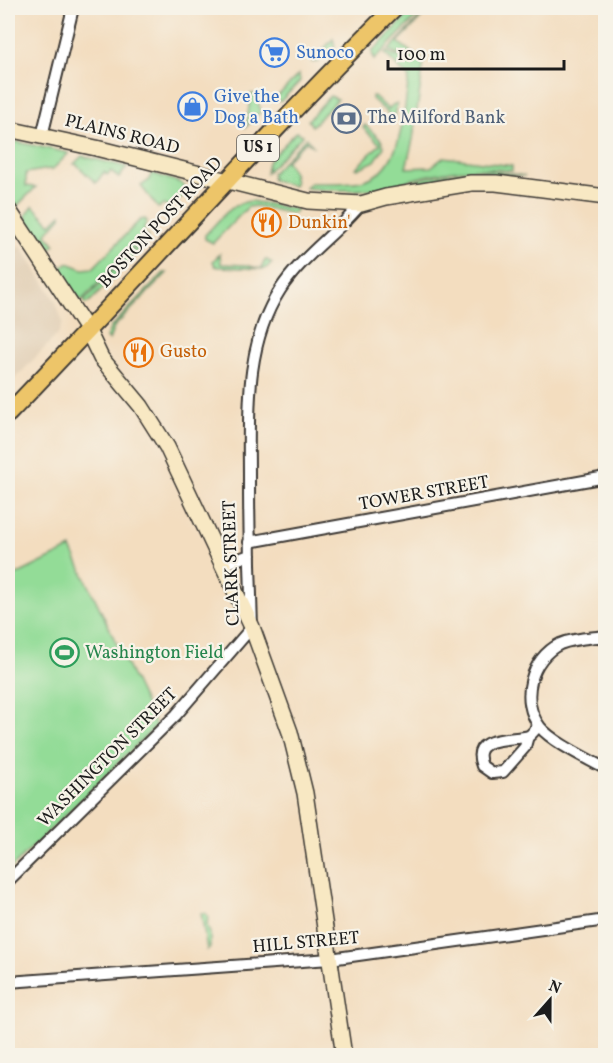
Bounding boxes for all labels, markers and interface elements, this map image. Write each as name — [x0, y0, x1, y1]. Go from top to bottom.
scale bar — [388, 33, 564, 71]
supermarket icon: Sunoco — [259, 37, 291, 69]
place label: Sunoco — [296, 41, 354, 66]
text: 100 m — [397, 43, 446, 68]
place label: Give the Dog a Bath — [214, 85, 299, 131]
shop icon: Give the Dog a Bath — [177, 91, 209, 123]
bank icon: The Milford Bank — [330, 102, 362, 134]
place label: The Milford Bank — [367, 106, 506, 131]
street label: PLAINS ROAD — [62, 109, 182, 161]
road number: US 1 — [237, 135, 279, 161]
street label: BOSTON POST ROAD — [93, 152, 229, 294]
restaurant icon: Dunkin' — [251, 207, 283, 239]
place label: Dunkin' — [288, 211, 351, 236]
restaurant icon: Gusto — [123, 336, 155, 368]
place label: Gusto — [160, 340, 207, 365]
street label: TOWER STREET — [357, 470, 491, 518]
street label: CLARK STREET — [217, 499, 247, 626]
sports icon: Washington Field — [48, 637, 80, 669]
place label: Washington Field — [85, 641, 224, 666]
street label: WASHINGTON STREET — [33, 682, 184, 833]
street label: HILL STREET — [252, 926, 361, 960]
north arrow — [520, 970, 580, 1030]
text: N — [545, 976, 564, 1000]

